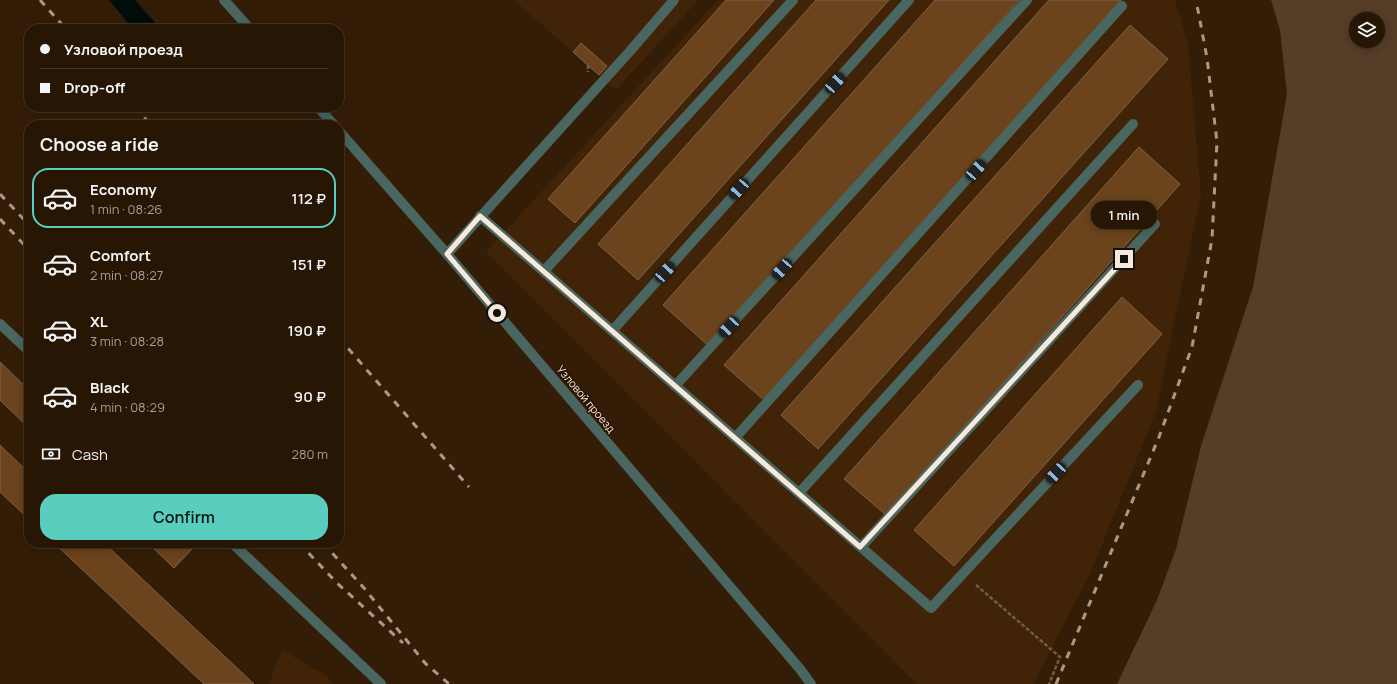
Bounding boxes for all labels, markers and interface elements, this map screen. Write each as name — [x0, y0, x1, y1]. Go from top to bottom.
map controls — [1349, 12, 1385, 48]
button: layers — [1349, 12, 1385, 48]
text: Узловой проезд — [64, 39, 183, 60]
car — [823, 70, 847, 96]
text: Drop-off — [64, 77, 125, 98]
text: Choose a ride — [40, 132, 159, 156]
car — [964, 157, 988, 183]
car — [727, 176, 751, 202]
text: Economy — [90, 179, 157, 200]
icon: car — [42, 180, 78, 216]
text: 112 ₽ — [291, 188, 326, 209]
text: 1 min · 08:26 — [90, 200, 162, 218]
callout: 1 min — [1091, 201, 1157, 229]
text: 1 min — [1109, 206, 1140, 224]
text: Comfort — [90, 245, 151, 266]
icon: car — [42, 246, 78, 282]
route end — [1115, 250, 1133, 268]
text: 151 ₽ — [291, 254, 326, 275]
car — [770, 256, 794, 282]
car — [653, 259, 677, 285]
text: 2 min · 08:27 — [90, 266, 163, 284]
route start — [488, 304, 506, 322]
text: XL — [90, 311, 108, 332]
icon: car — [42, 312, 78, 348]
car — [716, 314, 742, 340]
text: 190 ₽ — [288, 320, 326, 341]
text: 3 min · 08:28 — [90, 332, 164, 350]
street label: Узловой проезд — [554, 362, 619, 436]
text: Black — [90, 377, 129, 398]
icon: car — [42, 378, 78, 414]
text: 90 ₽ — [294, 386, 326, 407]
text: 4 min · 08:29 — [90, 398, 165, 416]
icon: cash — [40, 443, 62, 465]
text: Cash — [72, 444, 108, 465]
text: 280 m — [291, 445, 328, 463]
car — [1043, 460, 1069, 486]
button: Confirm — [40, 494, 328, 540]

